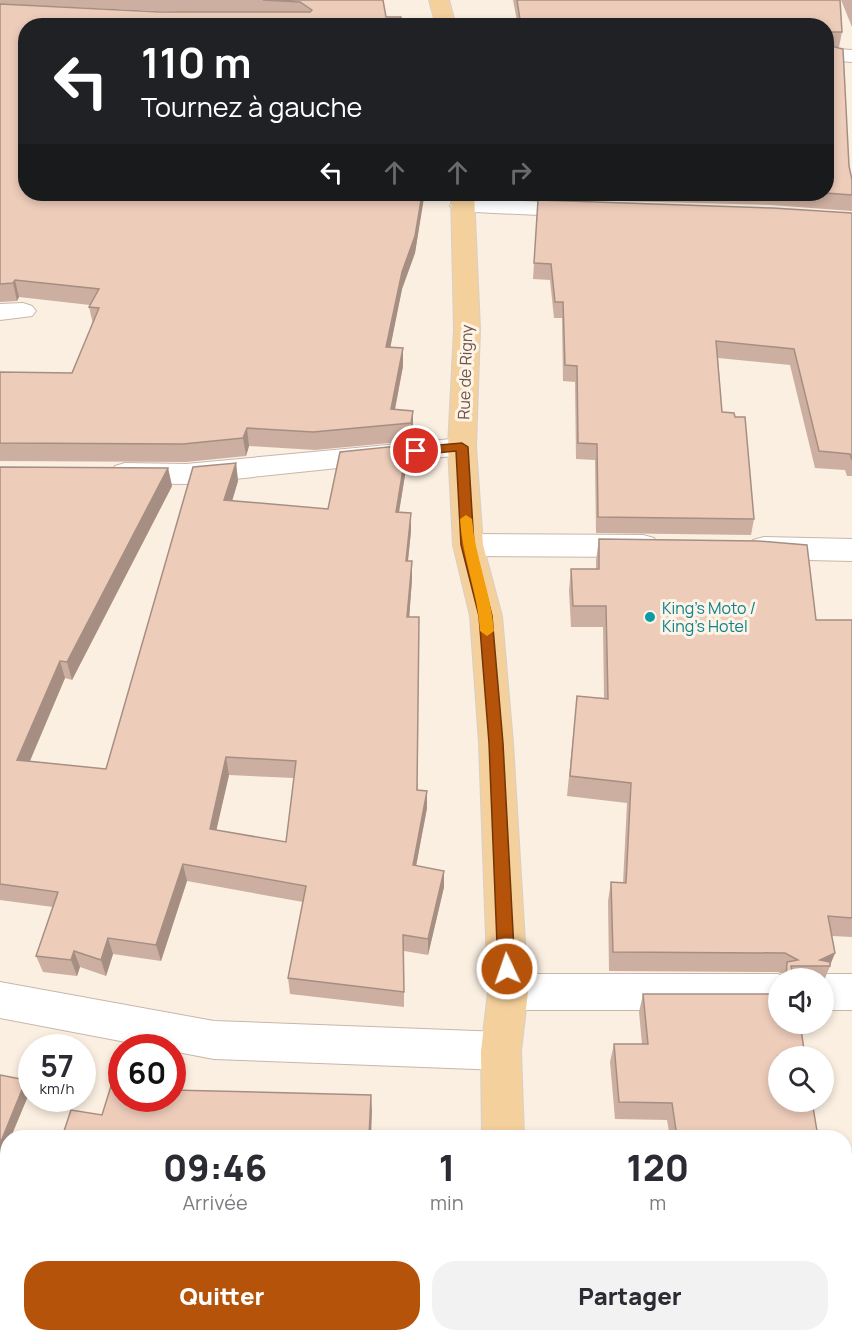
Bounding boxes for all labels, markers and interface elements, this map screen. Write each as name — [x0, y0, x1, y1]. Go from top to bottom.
text: 110 m — [141, 33, 252, 91]
icon: left — [42, 42, 120, 120]
text: Tournez à gauche — [141, 88, 362, 125]
icon: left — [315, 156, 348, 189]
icon: ahead — [378, 156, 411, 189]
icon: ahead — [441, 156, 474, 189]
icon: right — [504, 156, 537, 189]
street label: Rue de Rigny — [452, 324, 478, 420]
pin — [390, 425, 441, 476]
icon: arrive — [399, 434, 432, 467]
place label: King's Moto / King's Hotel — [662, 597, 756, 637]
marker: King's Moto / King's Hotel — [643, 610, 657, 624]
position arrow — [475, 937, 539, 1001]
map controls — [768, 968, 834, 1112]
button: sound — [768, 968, 834, 1034]
speed limit sign: 60 — [108, 1034, 186, 1112]
text: 57 — [40, 1045, 74, 1086]
button: search — [768, 1046, 834, 1112]
text: km/h — [40, 1078, 74, 1099]
text: 09:46 — [163, 1143, 267, 1192]
text: 1 — [439, 1143, 455, 1192]
text: 120 — [627, 1143, 689, 1192]
text: Arrivée — [182, 1189, 248, 1216]
text: min — [430, 1189, 464, 1216]
text: m — [649, 1189, 666, 1216]
button: Quitter — [24, 1261, 420, 1330]
button: Partager — [432, 1261, 828, 1330]

